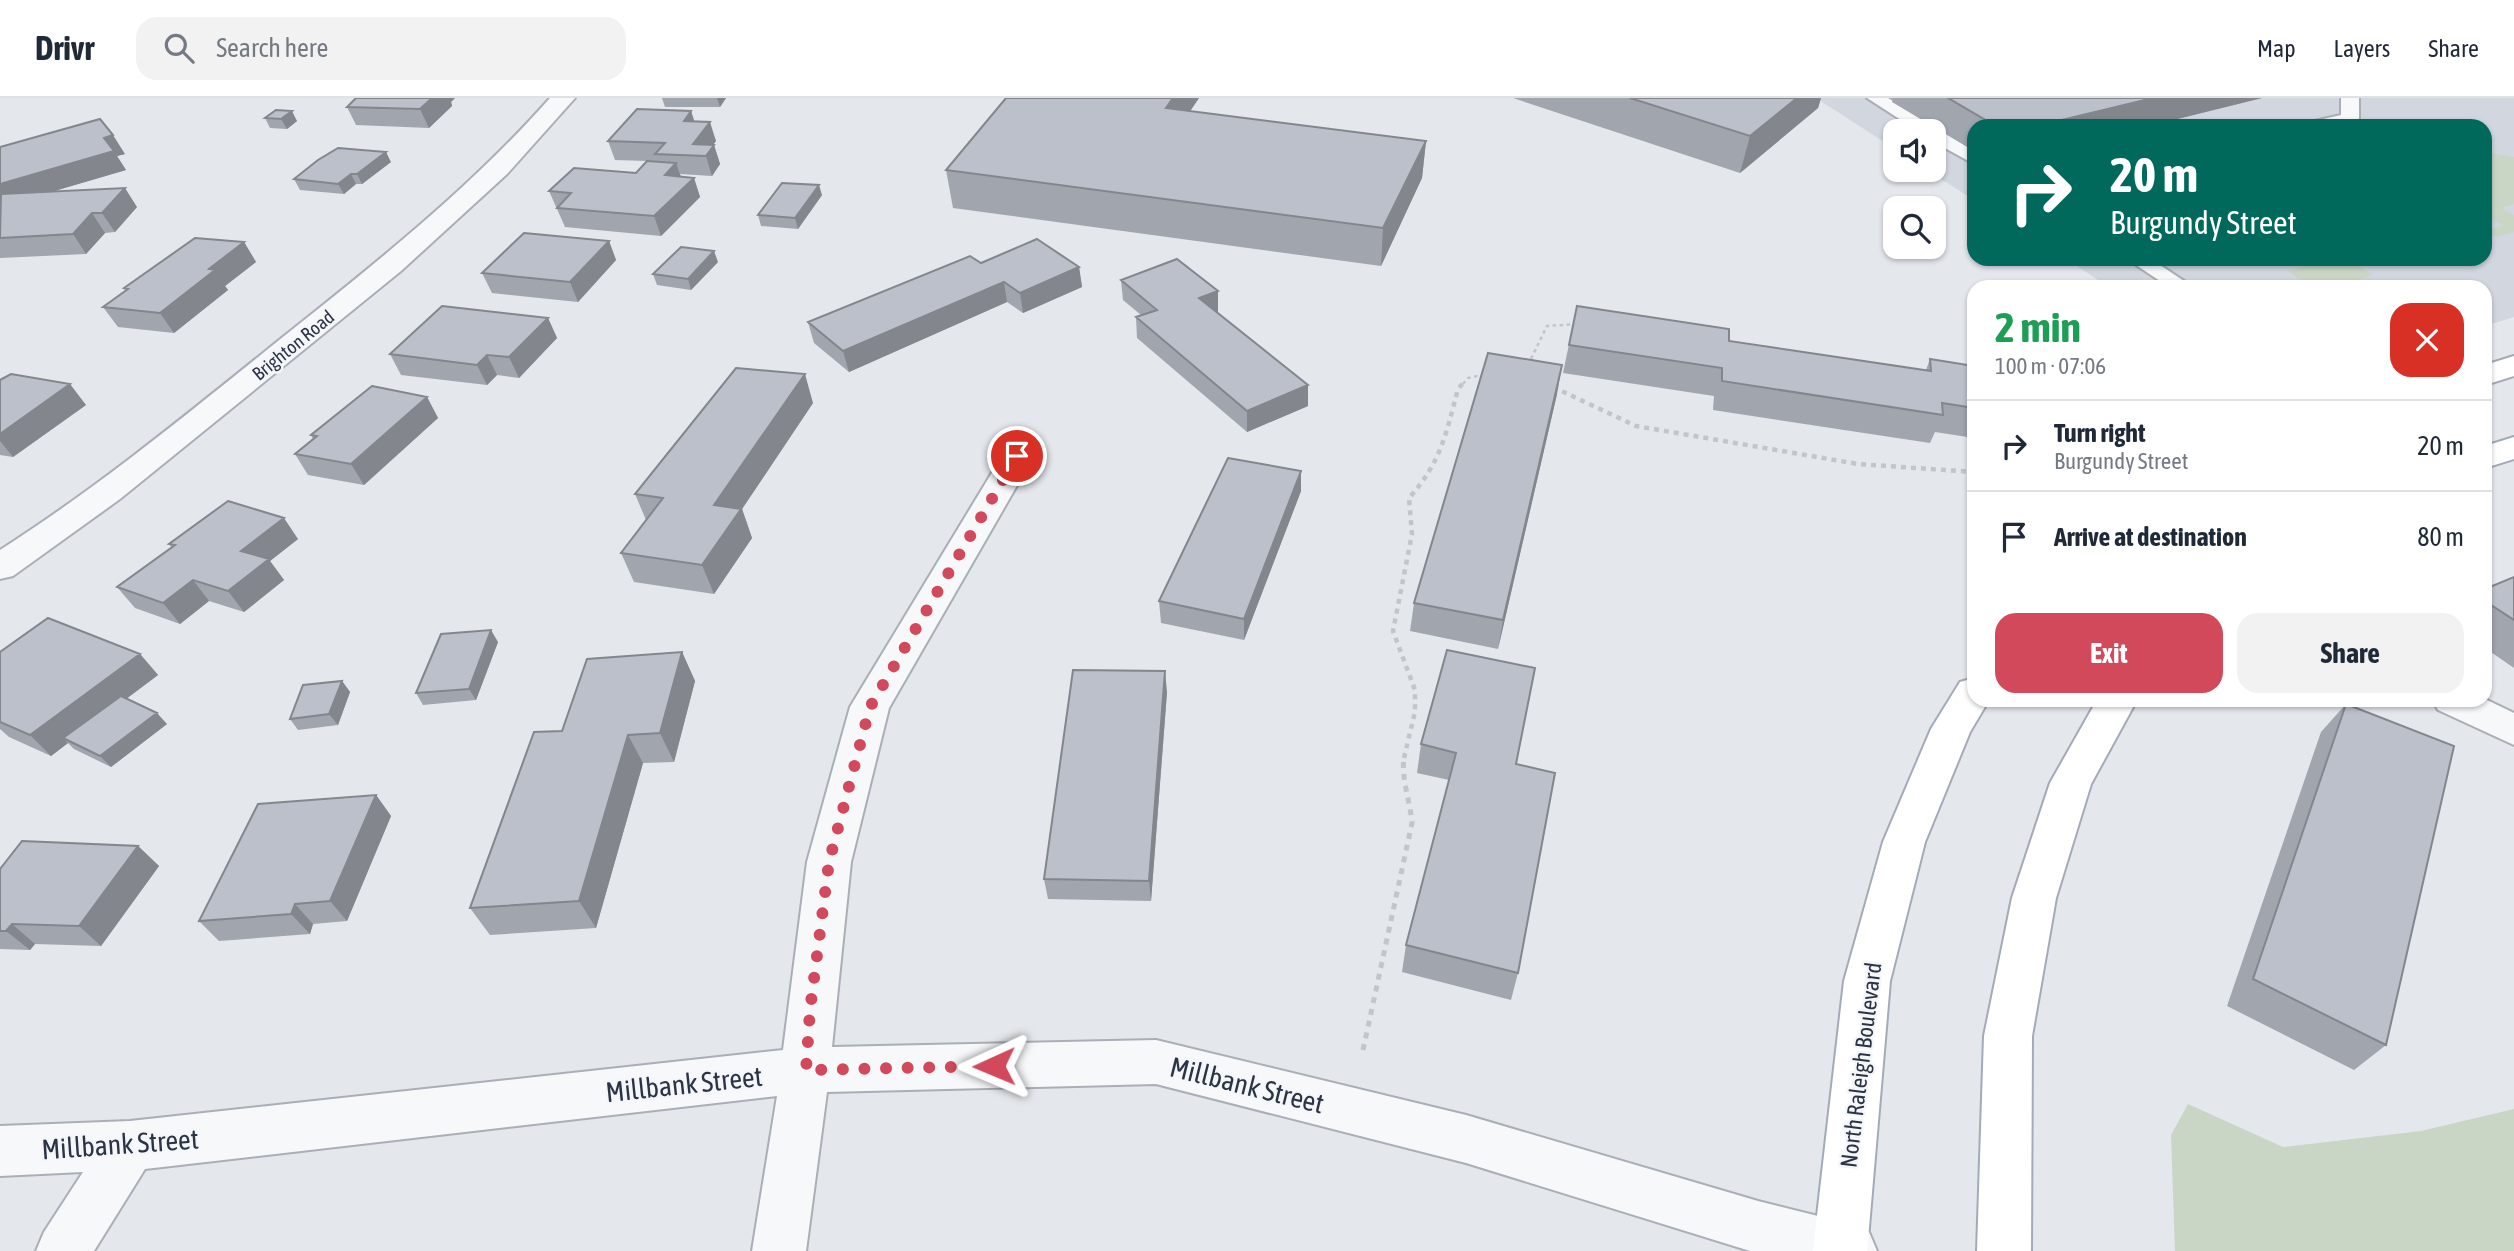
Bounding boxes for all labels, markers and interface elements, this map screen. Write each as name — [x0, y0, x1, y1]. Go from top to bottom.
search box — [136, 17, 626, 80]
text: Drivr — [35, 29, 94, 67]
icon: search — [160, 29, 198, 67]
text: Search here — [216, 33, 328, 63]
text: Map — [2257, 35, 2296, 62]
text: Layers — [2334, 35, 2390, 62]
text: Share — [2428, 35, 2479, 62]
map controls — [1883, 119, 1946, 259]
button: sound — [1883, 119, 1946, 182]
text: 20 m — [2110, 146, 2198, 202]
icon: right — [1995, 147, 2086, 238]
button: search — [1883, 196, 1946, 259]
text: Burgundy Street — [2110, 204, 2297, 241]
text: 2 min — [1995, 303, 2081, 351]
button: close — [2390, 303, 2464, 377]
street label: Brighton Road — [248, 305, 338, 385]
text: 100 m · 07:06 — [1995, 353, 2106, 379]
text: Turn right — [2054, 418, 2145, 448]
pin — [987, 426, 1047, 486]
icon: right — [1995, 427, 2033, 465]
text: 20 m — [2417, 431, 2464, 461]
icon: arrive — [998, 437, 1036, 475]
text: Burgundy Street — [2054, 448, 2188, 474]
icon: arrive — [1995, 518, 2033, 556]
text: Arrive at destination — [2054, 522, 2247, 552]
text: 80 m — [2417, 522, 2464, 552]
button: Exit — [1995, 613, 2223, 693]
button: Share — [2237, 613, 2464, 693]
street label: North Raleigh Boulevard — [1836, 961, 1886, 1169]
position arrow — [957, 1029, 1031, 1103]
street label: Millbank Street — [1167, 1050, 1327, 1120]
street label: Millbank Street — [604, 1060, 764, 1108]
street label: Millbank Street — [40, 1123, 200, 1165]

